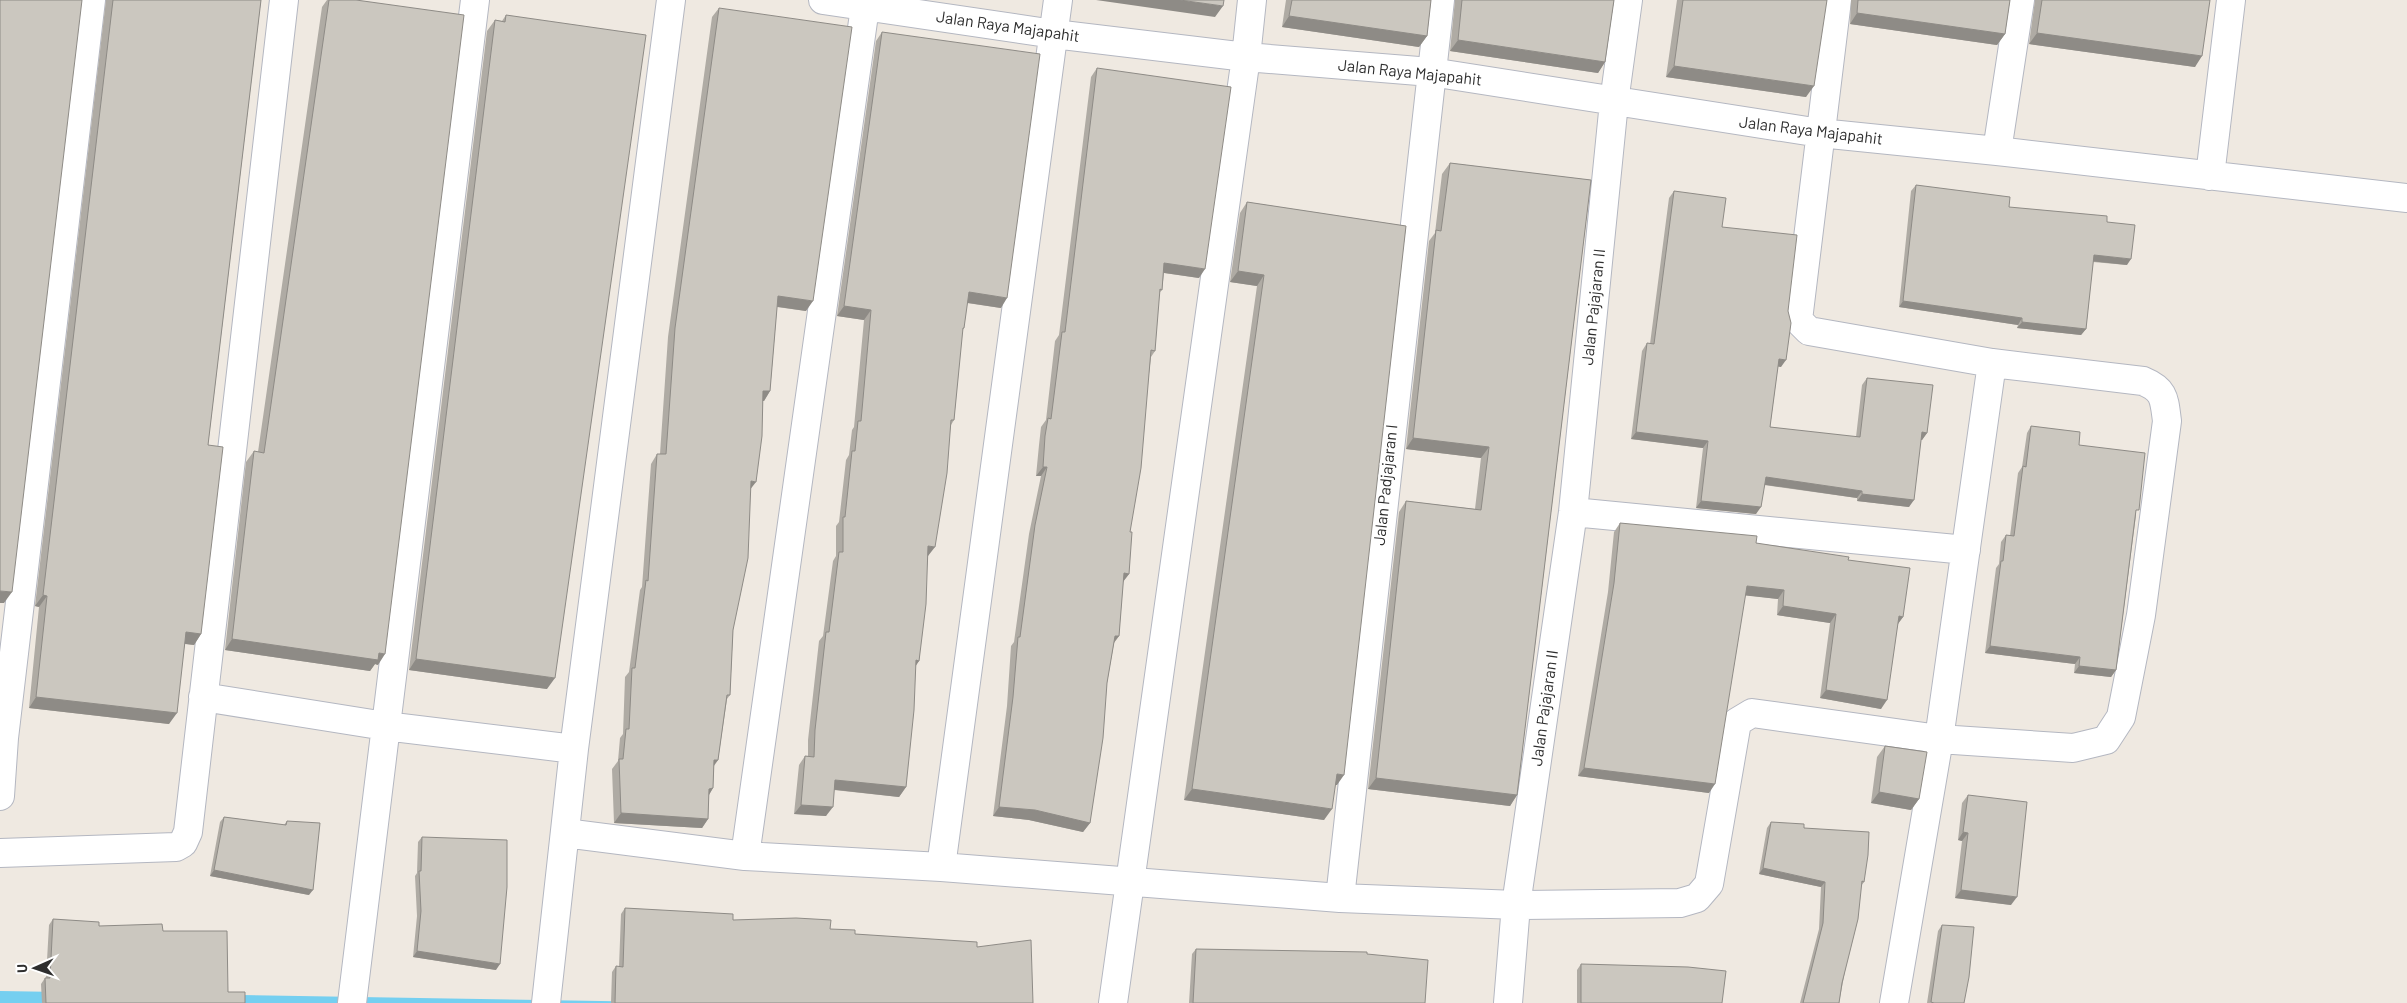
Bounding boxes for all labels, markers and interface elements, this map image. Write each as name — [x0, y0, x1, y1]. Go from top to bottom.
street label: Jalan Raya Majapahit — [935, 6, 1081, 45]
street label: Jalan Raya Majapahit — [1337, 54, 1483, 89]
street label: Jalan Raya Majapahit — [1738, 111, 1884, 148]
street label: Jalan Pajajaran II — [1577, 248, 1608, 366]
street label: Jalan Padjajaran I — [1369, 424, 1400, 546]
street label: Jalan Pajajaran II — [1526, 649, 1561, 767]
north arrow — [10, 943, 60, 993]
text: U — [13, 964, 30, 973]

